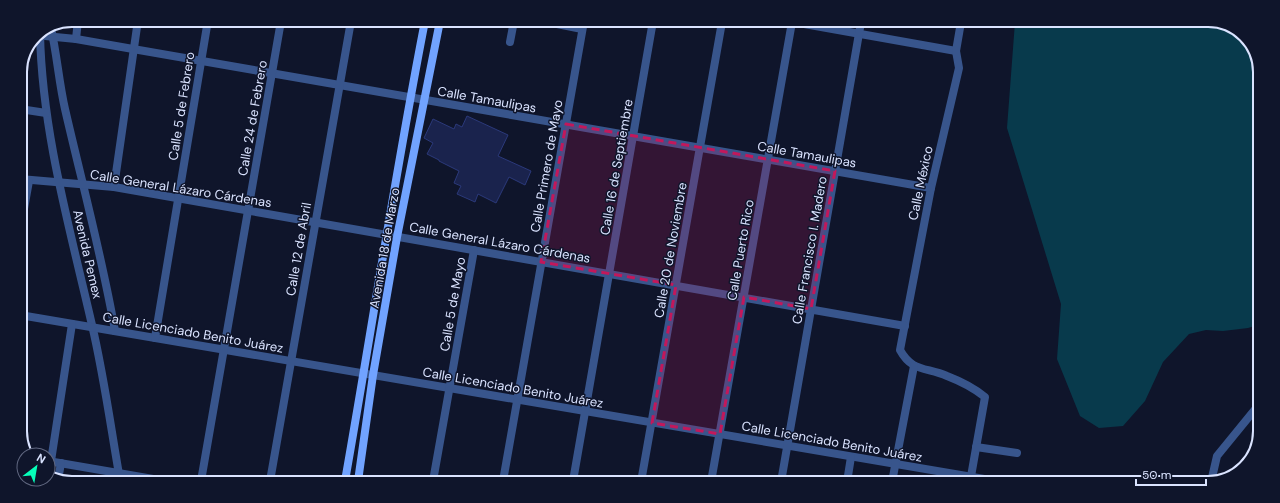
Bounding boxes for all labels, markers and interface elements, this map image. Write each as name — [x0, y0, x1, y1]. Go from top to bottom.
street label: Calle 5 de Febrero — [165, 50, 199, 162]
street label: Calle 24 de Febrero — [234, 59, 271, 177]
street label: Calle Tamaulipas — [436, 82, 538, 117]
street label: Calle Primero de Mayo — [526, 98, 567, 234]
street label: Calle 16 de Septiembre — [596, 98, 637, 236]
street label: Calle Tamaulipas — [756, 137, 858, 172]
street label: Calle México — [904, 144, 937, 222]
street label: Calle General Lázaro Cárdenas — [89, 166, 273, 211]
street label: Calle Francisco I. Madero — [788, 175, 831, 325]
street label: Calle 20 de Noviembre — [650, 181, 691, 319]
street label: Avenida 18 de Marzo — [366, 186, 404, 310]
street label: Calle Puerto Rico — [723, 198, 758, 302]
street label: Calle 12 de Abril — [282, 201, 315, 297]
street label: Avenida Pemex — [69, 208, 106, 301]
street label: Calle General Lázaro Cárdenas — [408, 218, 592, 267]
street label: Calle 5 de Mayo — [436, 255, 469, 353]
street label: Calle Licenciado Benito Juárez — [101, 308, 285, 357]
street label: Calle Licenciado Benito Juárez — [421, 363, 605, 412]
street label: Calle Licenciado Benito Juárez — [740, 417, 924, 466]
north arrow — [16, 447, 56, 487]
text: N — [34, 450, 48, 466]
scale bar — [1136, 461, 1206, 487]
text: 50 m — [1142, 467, 1171, 483]

